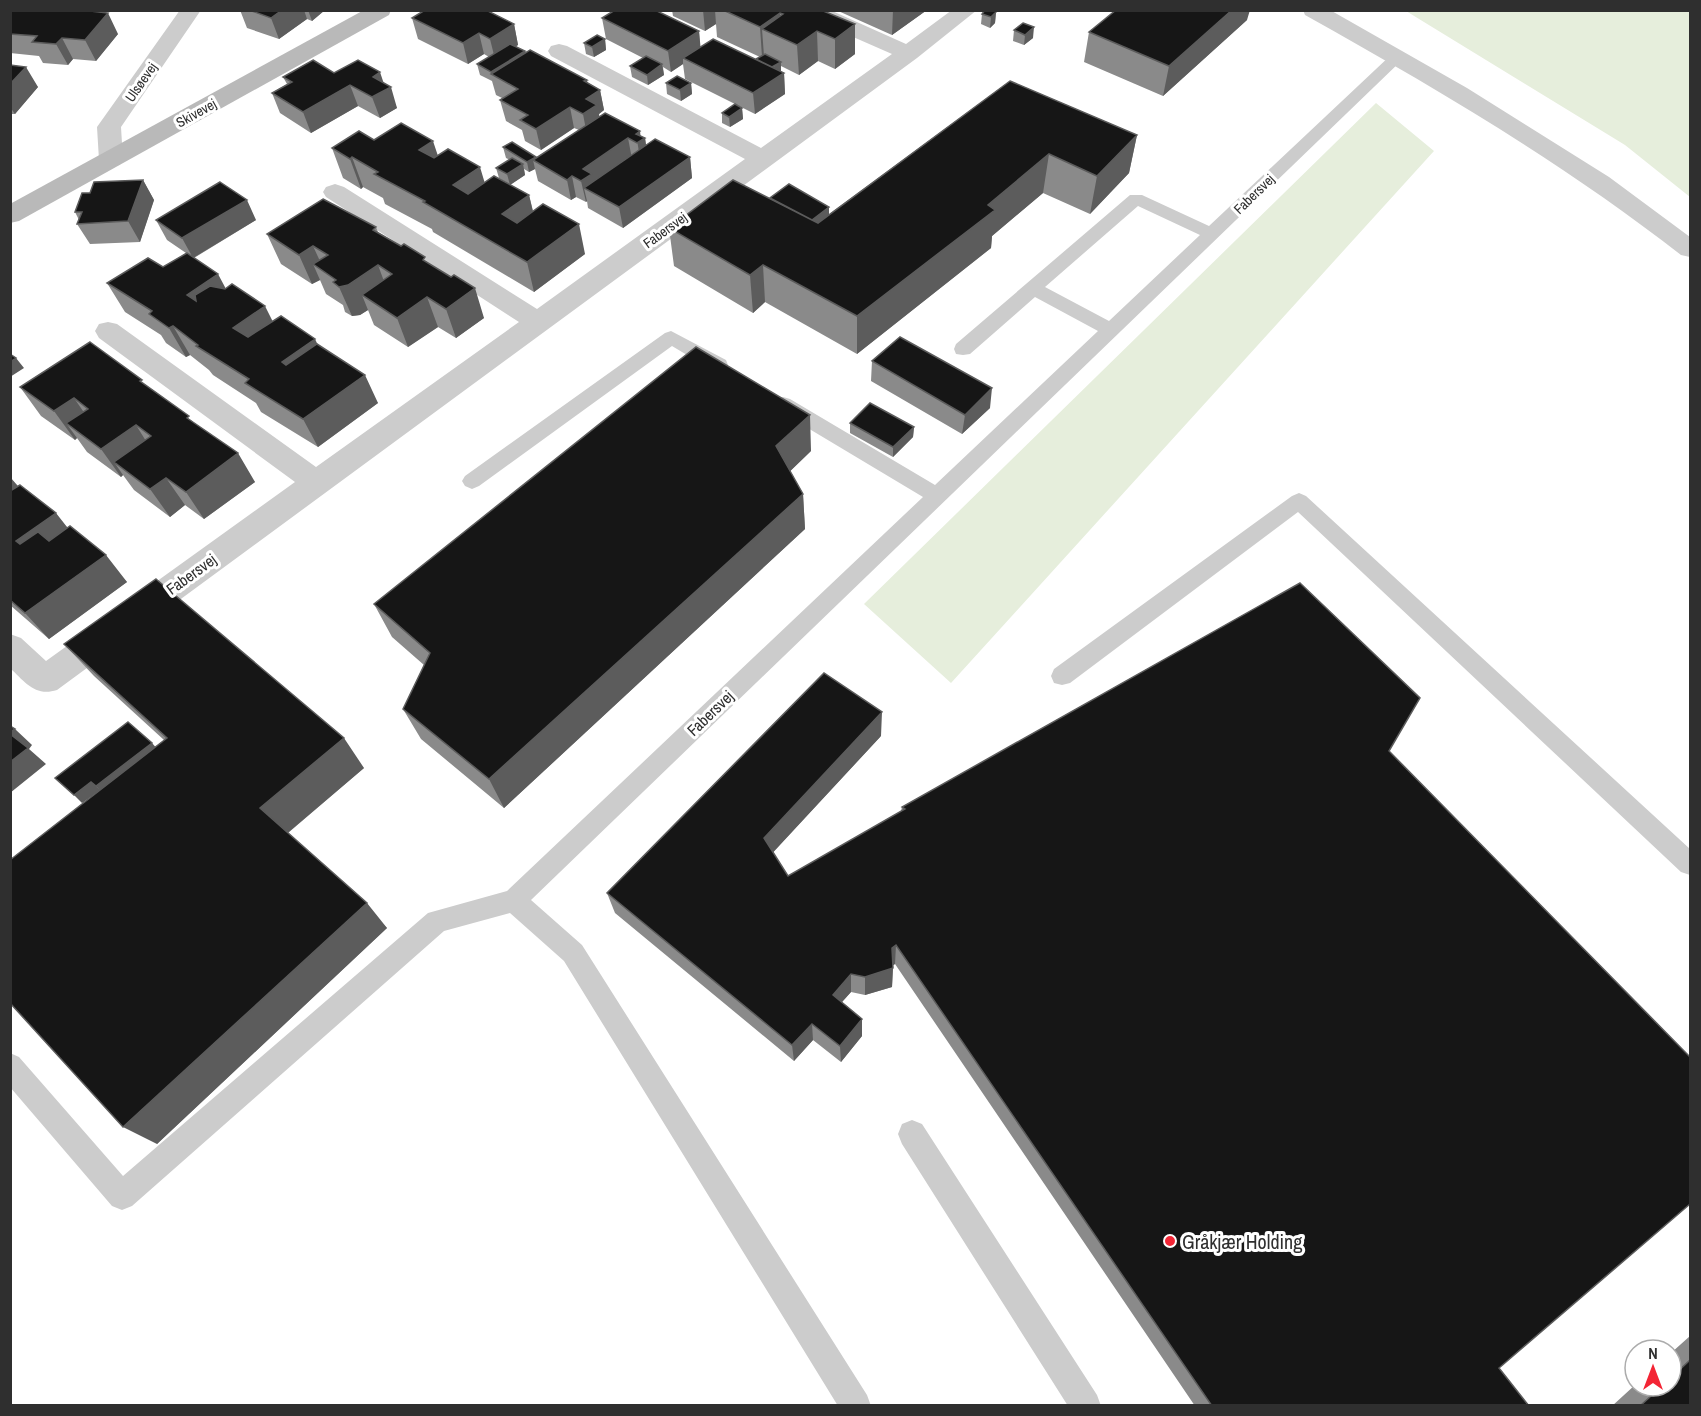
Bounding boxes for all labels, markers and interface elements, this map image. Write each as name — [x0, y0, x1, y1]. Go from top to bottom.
street label: Ulsøevej — [121, 59, 161, 105]
street label: Skivevej — [173, 95, 219, 131]
street label: Fabersvej — [1230, 170, 1278, 218]
street label: Fabersvej — [640, 208, 690, 252]
street label: Fabersvej — [161, 548, 221, 600]
street label: Fabersvej — [682, 685, 738, 741]
place label: Gråkjær Holding — [1182, 1228, 1302, 1255]
marker: Gråkjær Holding — [1163, 1234, 1177, 1248]
north arrow — [1623, 1338, 1683, 1398]
text: N — [1648, 1342, 1658, 1364]

